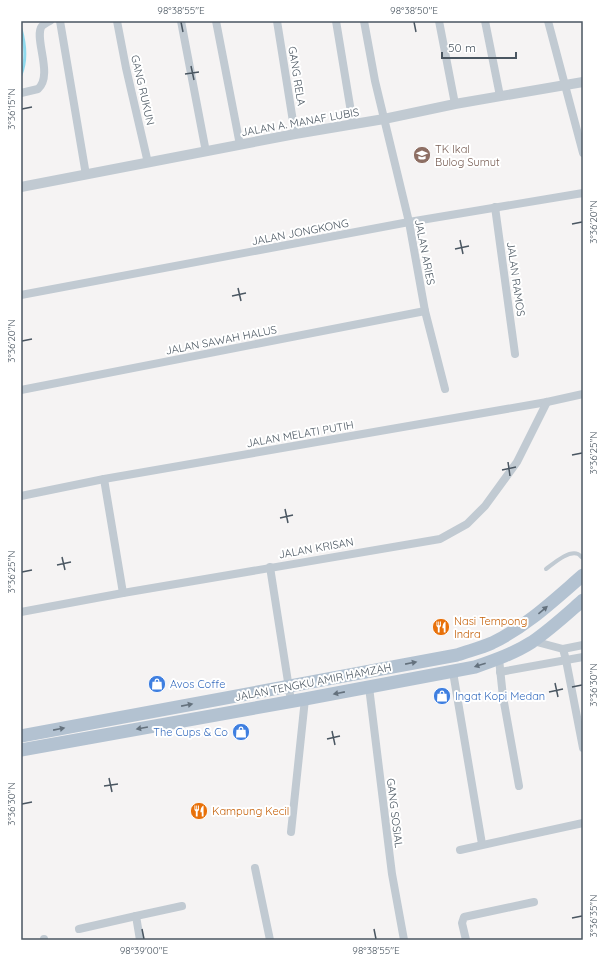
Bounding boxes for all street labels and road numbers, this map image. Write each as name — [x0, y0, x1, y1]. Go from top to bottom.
street label: GANG RELA — [285, 45, 309, 107]
street label: GANG RUKUN — [128, 54, 158, 126]
street label: JALAN A. MANAF LUBIS — [240, 105, 360, 139]
street label: JALAN JONGKONG — [250, 216, 350, 248]
street label: JALAN ARIES — [412, 218, 438, 286]
street label: JALAN RAMOS — [504, 241, 528, 317]
street label: JALAN SAWAH HALUS — [164, 322, 278, 358]
street label: JALAN MELATI PUTIH — [245, 418, 355, 450]
street label: JALAN KRISAN — [277, 535, 355, 561]
street label: JALAN TENGKU AMIR HAMZAH — [233, 660, 393, 704]
street label: GANG SOSIAL — [384, 777, 406, 849]

